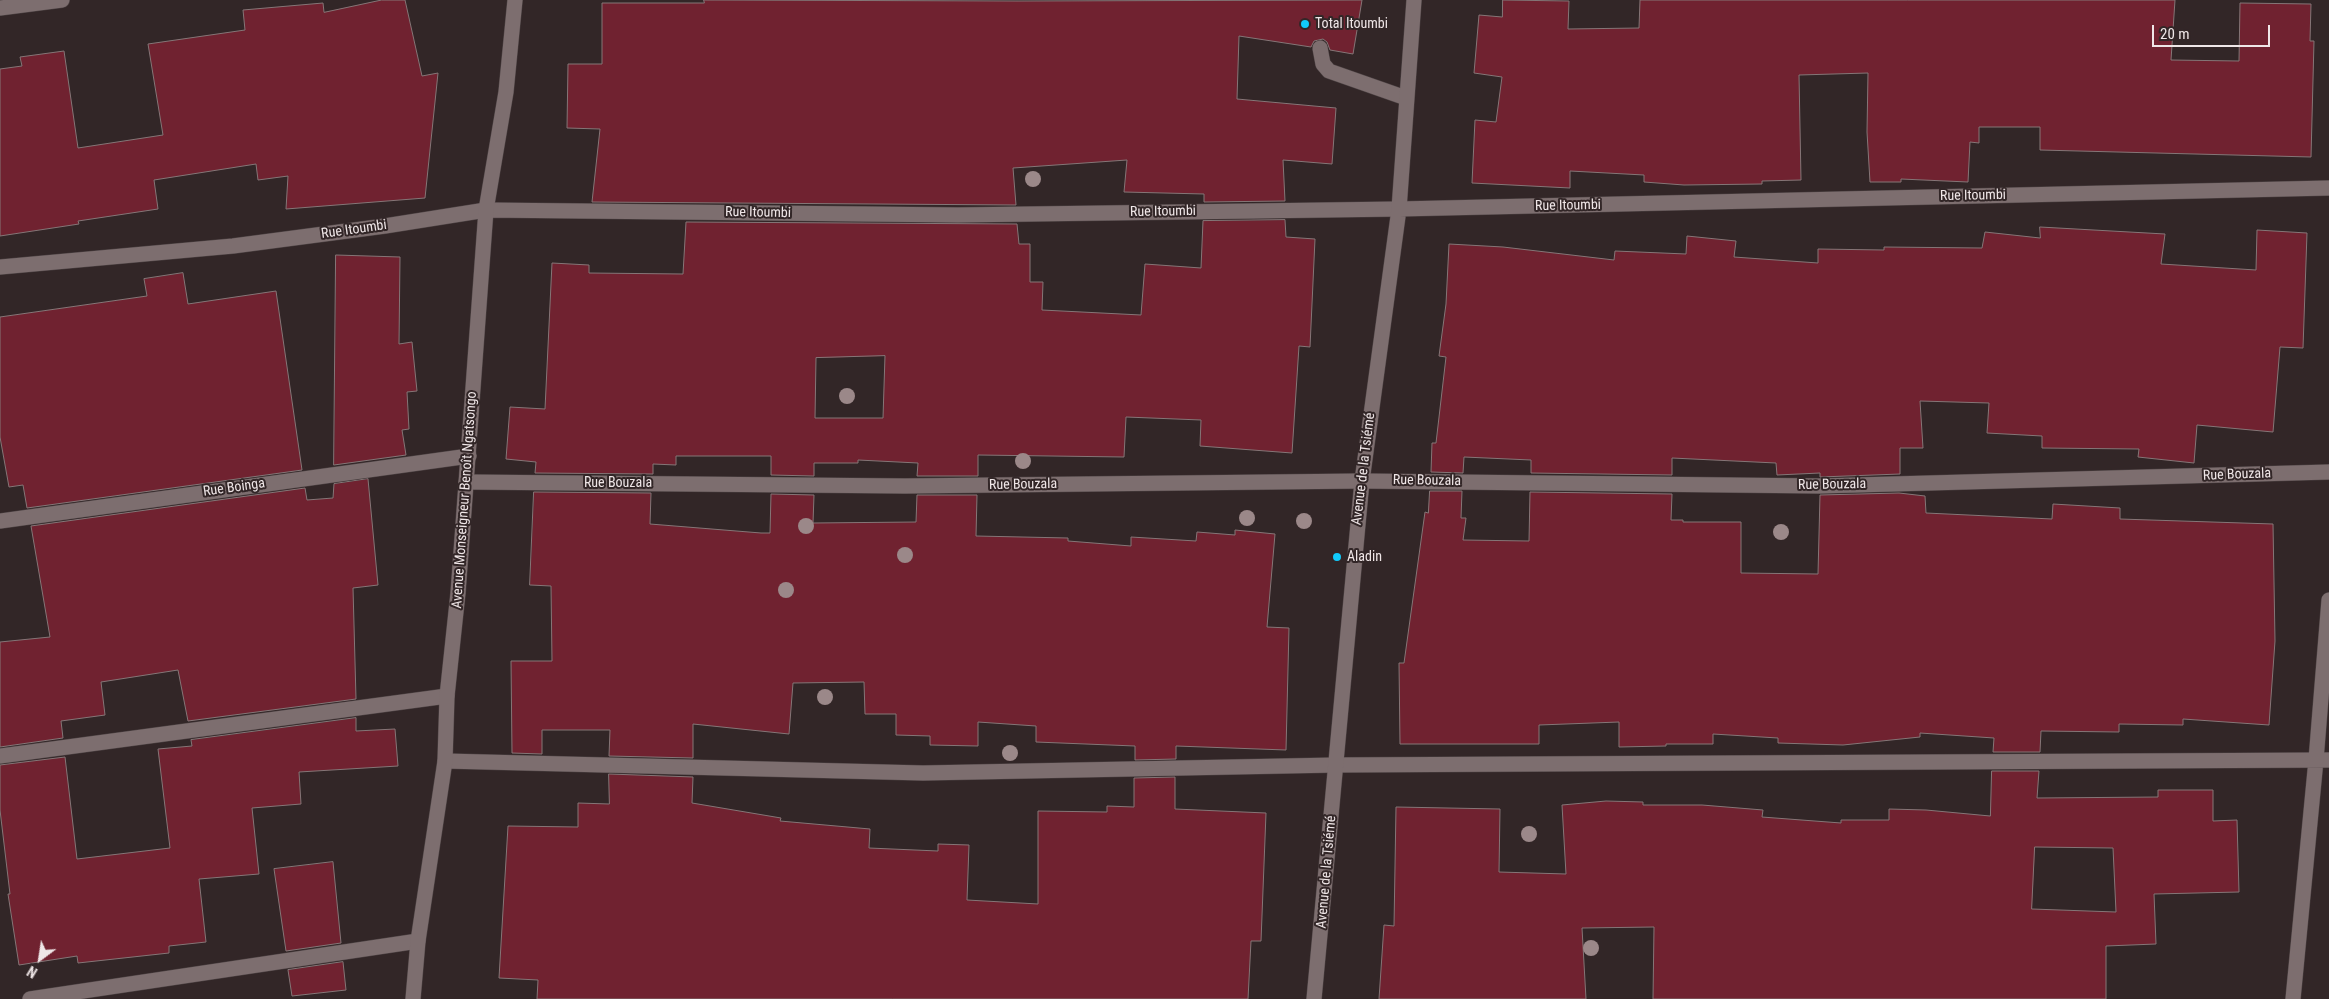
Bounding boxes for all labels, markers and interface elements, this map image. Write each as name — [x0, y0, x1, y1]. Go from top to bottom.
scale bar — [2154, 15, 2272, 47]
place label: Total Itoumbi — [1315, 16, 1388, 32]
marker: Total Itoumbi — [1299, 18, 1311, 30]
text: 20 m — [2160, 25, 2190, 43]
street label: Rue Itoumbi — [1940, 187, 2006, 205]
street label: Rue Itoumbi — [1535, 197, 1601, 215]
street label: Rue Itoumbi — [1130, 203, 1196, 221]
street label: Rue Itoumbi — [725, 204, 791, 222]
street label: Rue Itoumbi — [320, 217, 388, 243]
street label: Avenue Monseigneur Benoît Ngatsongo — [449, 391, 481, 609]
street label: Avenue de la Tsiémé — [1349, 412, 1379, 526]
street label: Rue Bouzala — [2203, 465, 2271, 485]
street label: Rue Bouzala — [1393, 472, 1461, 490]
street label: Rue Boinga — [202, 475, 266, 501]
street label: Rue Bouzala — [584, 475, 652, 491]
street label: Rue Bouzala — [989, 476, 1057, 494]
street label: Rue Bouzala — [1798, 476, 1866, 494]
place label: Aladin — [1347, 549, 1382, 565]
marker: Aladin — [1331, 551, 1343, 563]
street label: Avenue de la Tsiémé — [1314, 815, 1340, 929]
north arrow — [15, 934, 65, 984]
text: N — [24, 963, 40, 981]

